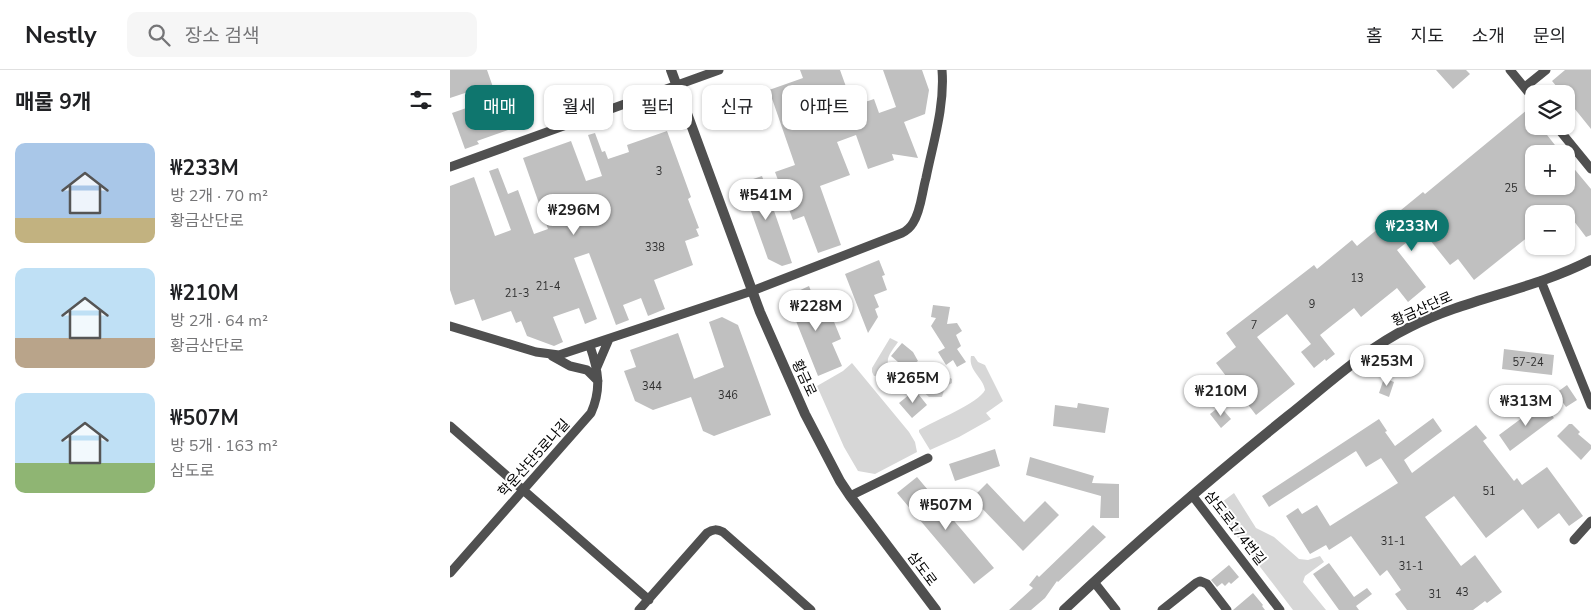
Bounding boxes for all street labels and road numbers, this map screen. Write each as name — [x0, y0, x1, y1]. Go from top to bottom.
street label: 황금산단로 — [1389, 287, 1455, 331]
street label: 황금로 — [787, 356, 821, 400]
street label: 학운산단5로나길 — [494, 415, 574, 501]
street label: 삼도로174번길 — [1200, 487, 1270, 569]
street label: 삼도로 — [903, 548, 941, 590]

